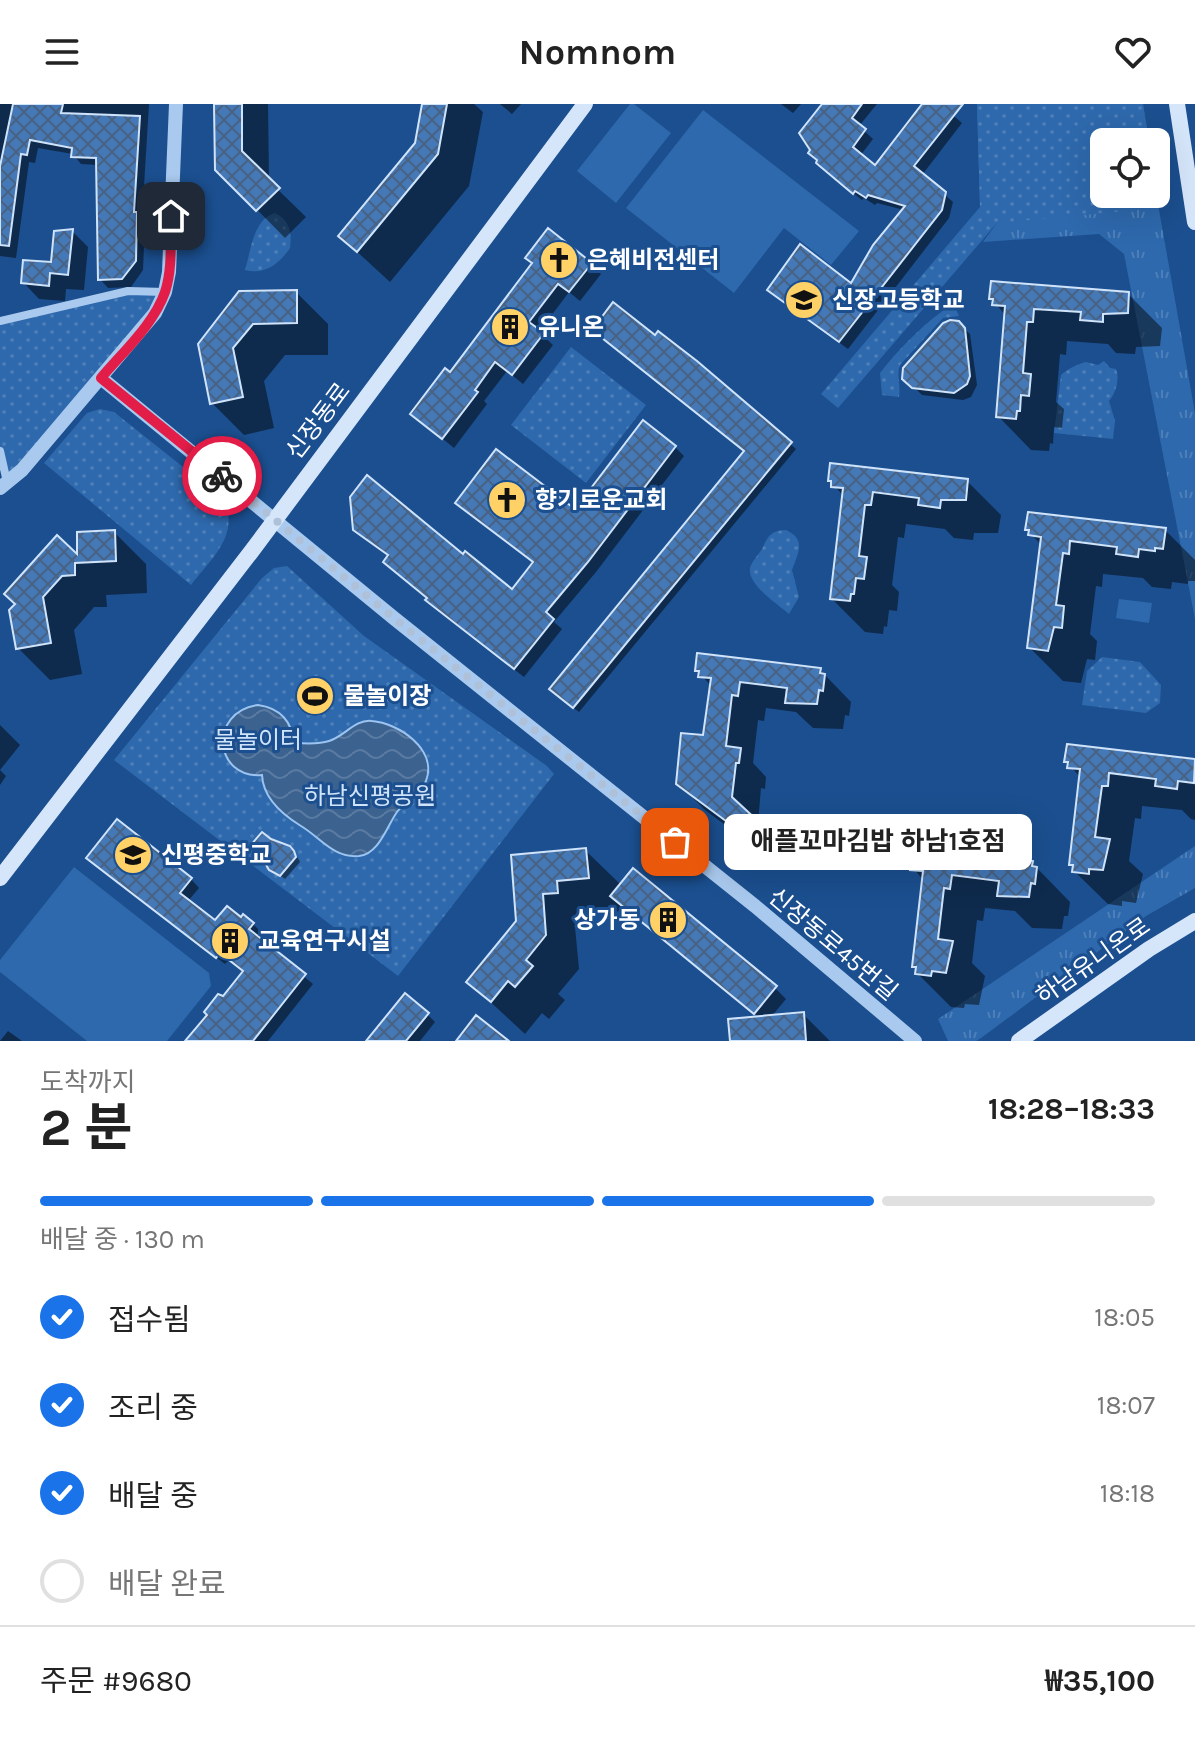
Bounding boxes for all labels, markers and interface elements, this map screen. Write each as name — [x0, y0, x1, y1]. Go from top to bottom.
icon: menu — [40, 30, 84, 74]
icon: heart — [1111, 30, 1155, 74]
text: Nomnom — [519, 31, 676, 73]
map controls — [1090, 128, 1170, 208]
button: locate — [1090, 128, 1170, 208]
pin — [137, 182, 205, 250]
icon: home — [149, 194, 193, 238]
church icon: 은혜비전센터 — [538, 239, 580, 281]
place label: 은혜비전센터 — [587, 246, 719, 274]
school or university icon: 신장고등학교 — [783, 279, 825, 321]
place label: 신장고등학교 — [832, 286, 964, 314]
building icon: 유니온 — [489, 306, 531, 348]
place label: 유니온 — [538, 313, 604, 341]
street label: 신장동로 — [280, 377, 356, 465]
courier — [182, 436, 262, 516]
icon: bike — [200, 454, 244, 498]
church icon: 향기로운교회 — [486, 479, 528, 521]
place label: 향기로운교회 — [535, 486, 667, 514]
sports icon: 물놀이장 — [294, 675, 336, 717]
place label: 물놀이장 — [343, 682, 431, 710]
park label: 물놀이터 — [214, 726, 302, 754]
park label: 하남신평공원 — [304, 782, 436, 810]
pin — [641, 808, 709, 876]
callout: 애플꼬마김밥 하남1호점 — [723, 814, 1031, 870]
icon: bag — [653, 820, 697, 864]
text: 애플꼬마김밥 하남1호점 — [750, 826, 1006, 857]
school or university icon: 신평중학교 — [112, 834, 154, 876]
place label: 신평중학교 — [161, 841, 271, 869]
street label: 신장동로45번길 — [763, 882, 903, 1006]
building icon: 상가동 — [647, 899, 689, 941]
place label: 상가동 — [574, 906, 640, 934]
street label: 하남유니온로 — [1031, 912, 1155, 1010]
building icon: 교육연구시설 — [209, 920, 251, 962]
place label: 교육연구시설 — [258, 927, 390, 955]
text: 도착까지 — [40, 1067, 136, 1098]
text: 18:28–18:33 — [988, 1091, 1155, 1127]
text: 2 분 — [40, 1097, 132, 1158]
text: 배달 중 · 130 m — [40, 1224, 205, 1255]
icon: check — [40, 1295, 84, 1339]
text: 접수됨 — [108, 1302, 191, 1338]
text: 18:05 — [1094, 1302, 1155, 1333]
icon: check — [40, 1383, 84, 1427]
text: 조리 중 — [108, 1390, 198, 1426]
text: 18:07 — [1097, 1390, 1155, 1421]
icon: check — [40, 1471, 84, 1515]
text: 배달 중 — [108, 1478, 198, 1514]
text: 18:18 — [1100, 1478, 1155, 1509]
text: 배달 완료 — [108, 1566, 226, 1602]
text: 주문 #9680 — [40, 1663, 192, 1699]
text: ₩35,100 — [1045, 1663, 1155, 1699]

